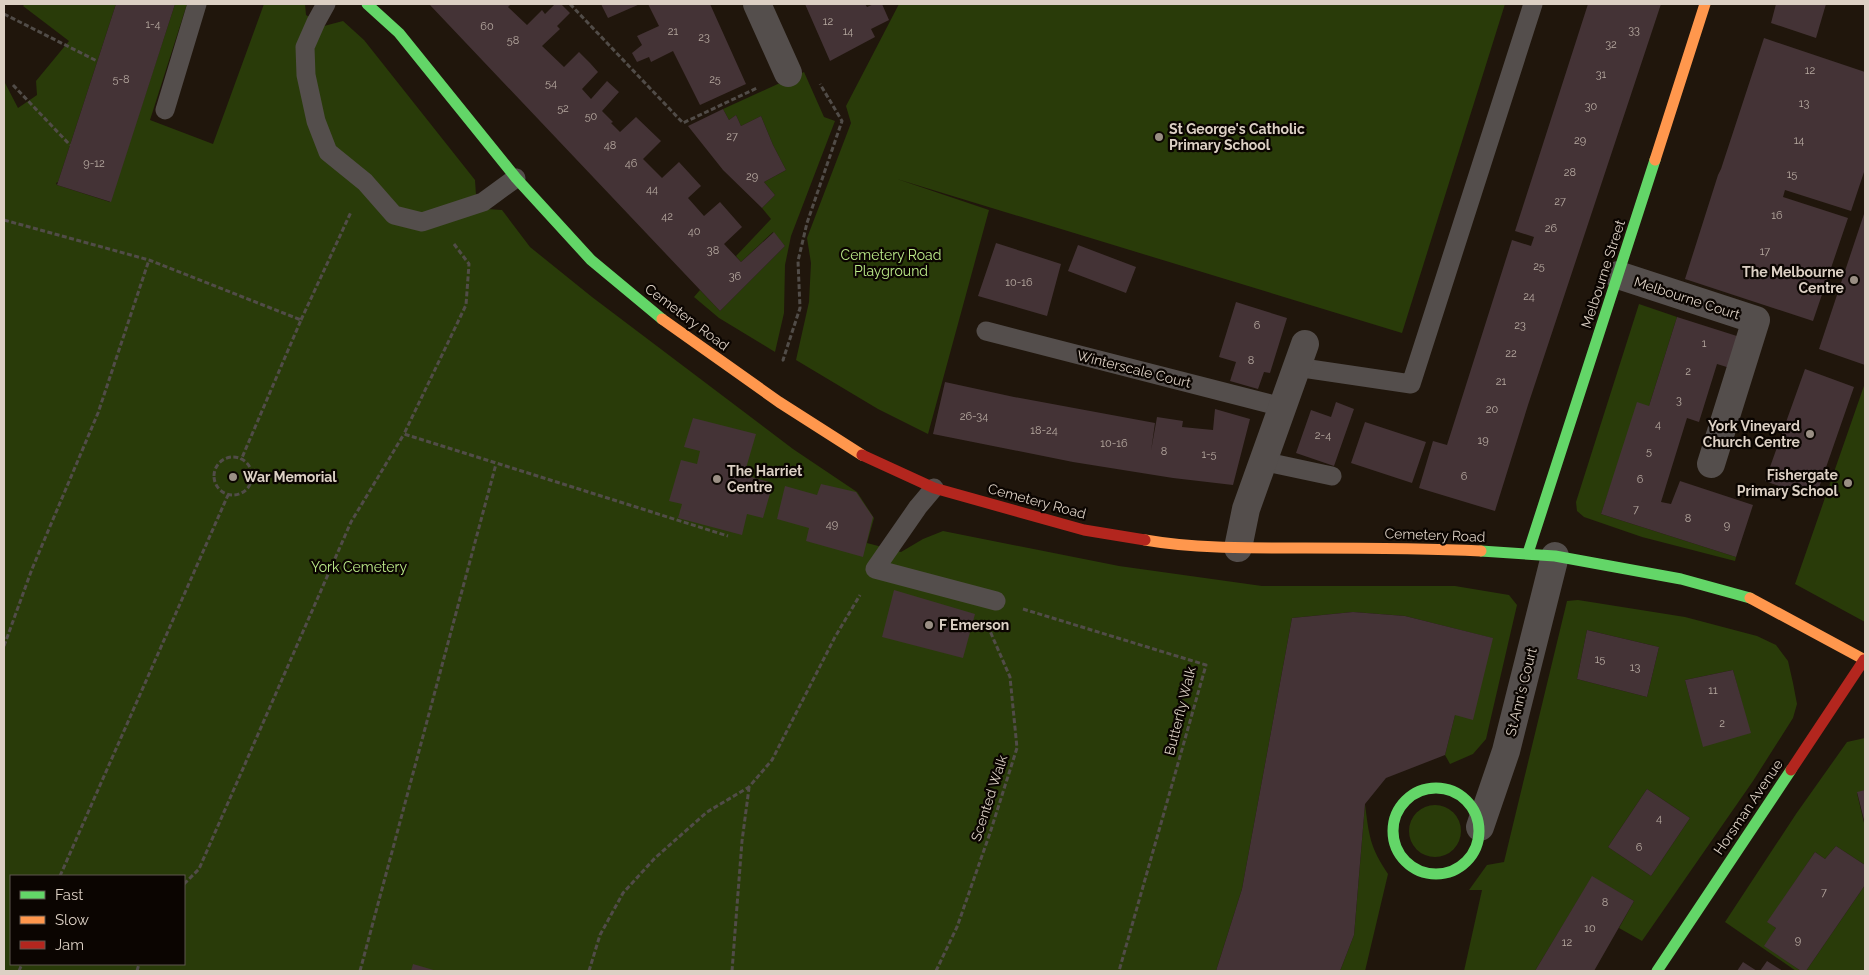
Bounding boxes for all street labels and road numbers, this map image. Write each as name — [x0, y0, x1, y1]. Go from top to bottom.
street label: Melbourne Street — [1578, 217, 1628, 330]
street label: Melbourne Court — [1632, 273, 1742, 323]
street label: Cemetery Road — [642, 280, 732, 354]
street label: Winterscale Court — [1075, 347, 1193, 391]
street label: Cemetery Road — [986, 480, 1088, 522]
street label: Cemetery Road — [1384, 525, 1486, 545]
street label: St Ann's Court — [1502, 646, 1540, 738]
street label: Butterfly Walk — [1161, 664, 1199, 757]
street label: Scented Walk — [968, 752, 1011, 843]
street label: Horsman Avenue — [1710, 756, 1786, 858]

